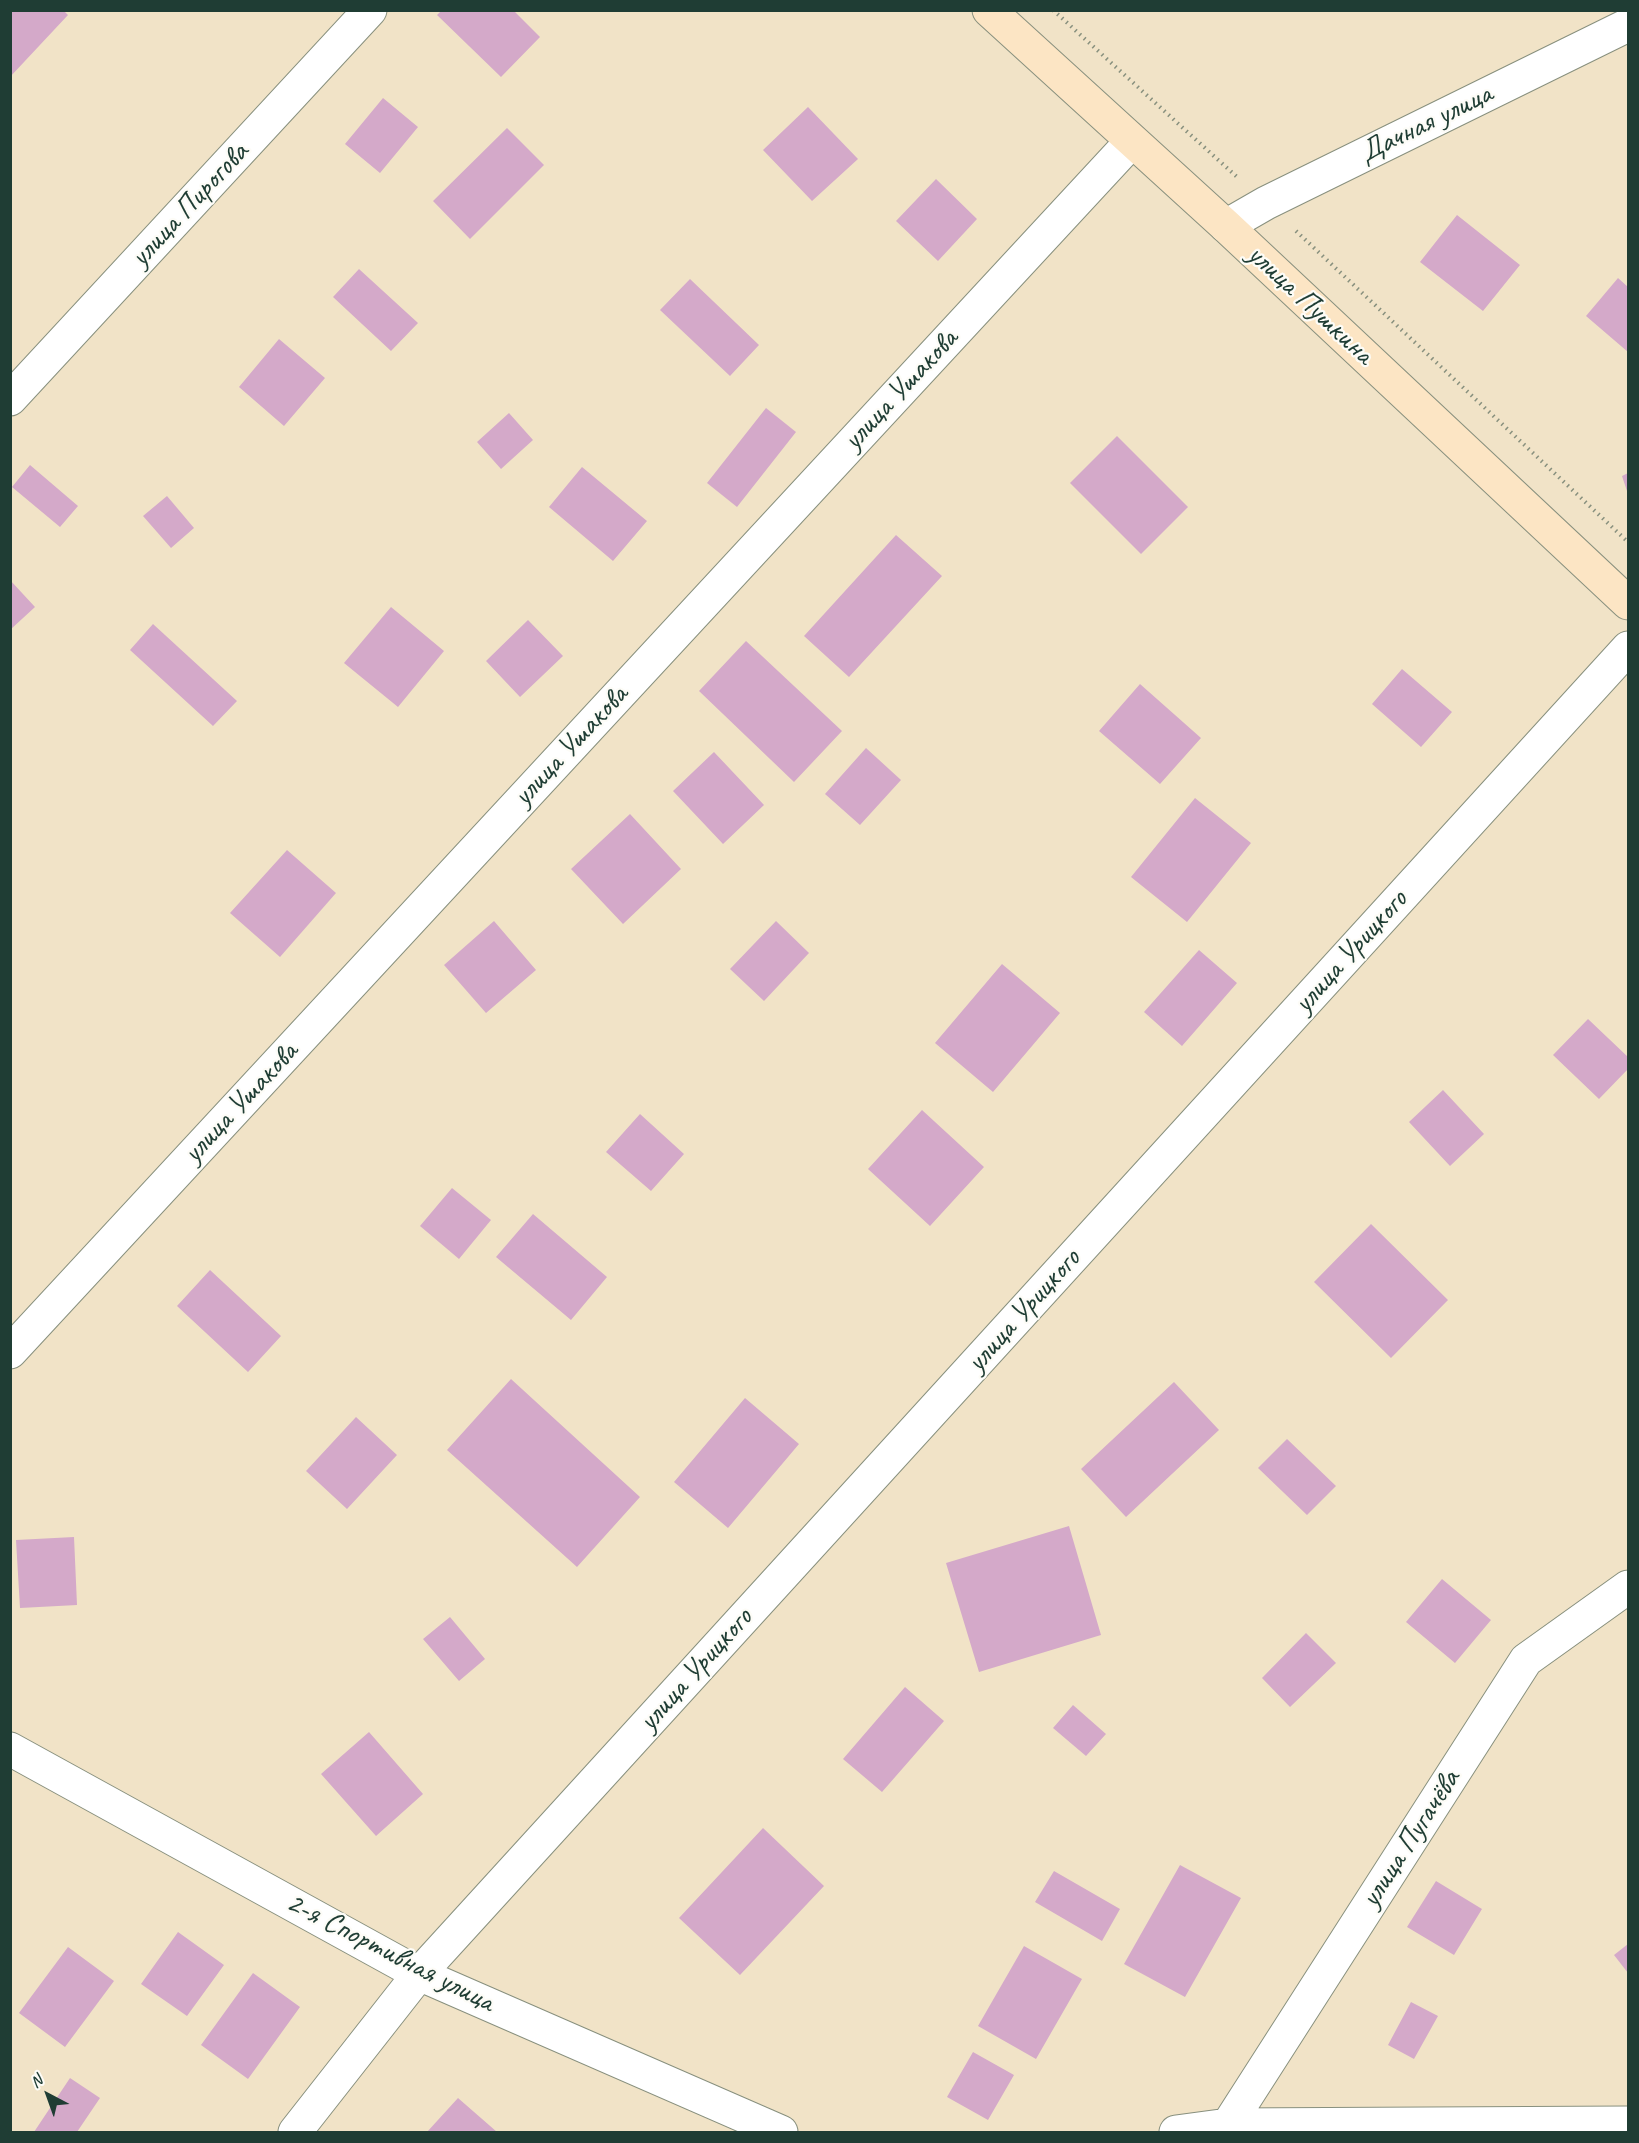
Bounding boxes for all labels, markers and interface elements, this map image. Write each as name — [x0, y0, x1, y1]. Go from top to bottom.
street label: Дачная улица — [1354, 76, 1498, 172]
street label: улица Пирогова — [123, 135, 257, 275]
street label: улица Пушкина — [1239, 237, 1381, 373]
street label: улица Ушакова — [836, 322, 966, 458]
street label: улица Ушакова — [506, 678, 636, 814]
street label: улица Урицкого — [1286, 883, 1416, 1021]
street label: улица Ушакова — [176, 1035, 306, 1171]
street label: улица Урицкого — [959, 1242, 1089, 1380]
street label: улица Урицкого — [631, 1601, 761, 1739]
street label: улица Пугачёва — [1353, 1764, 1469, 1914]
street label: 2-я Спортивная улица — [280, 1885, 500, 2021]
north arrow — [18, 2065, 78, 2125]
text: N — [26, 2071, 46, 2092]

